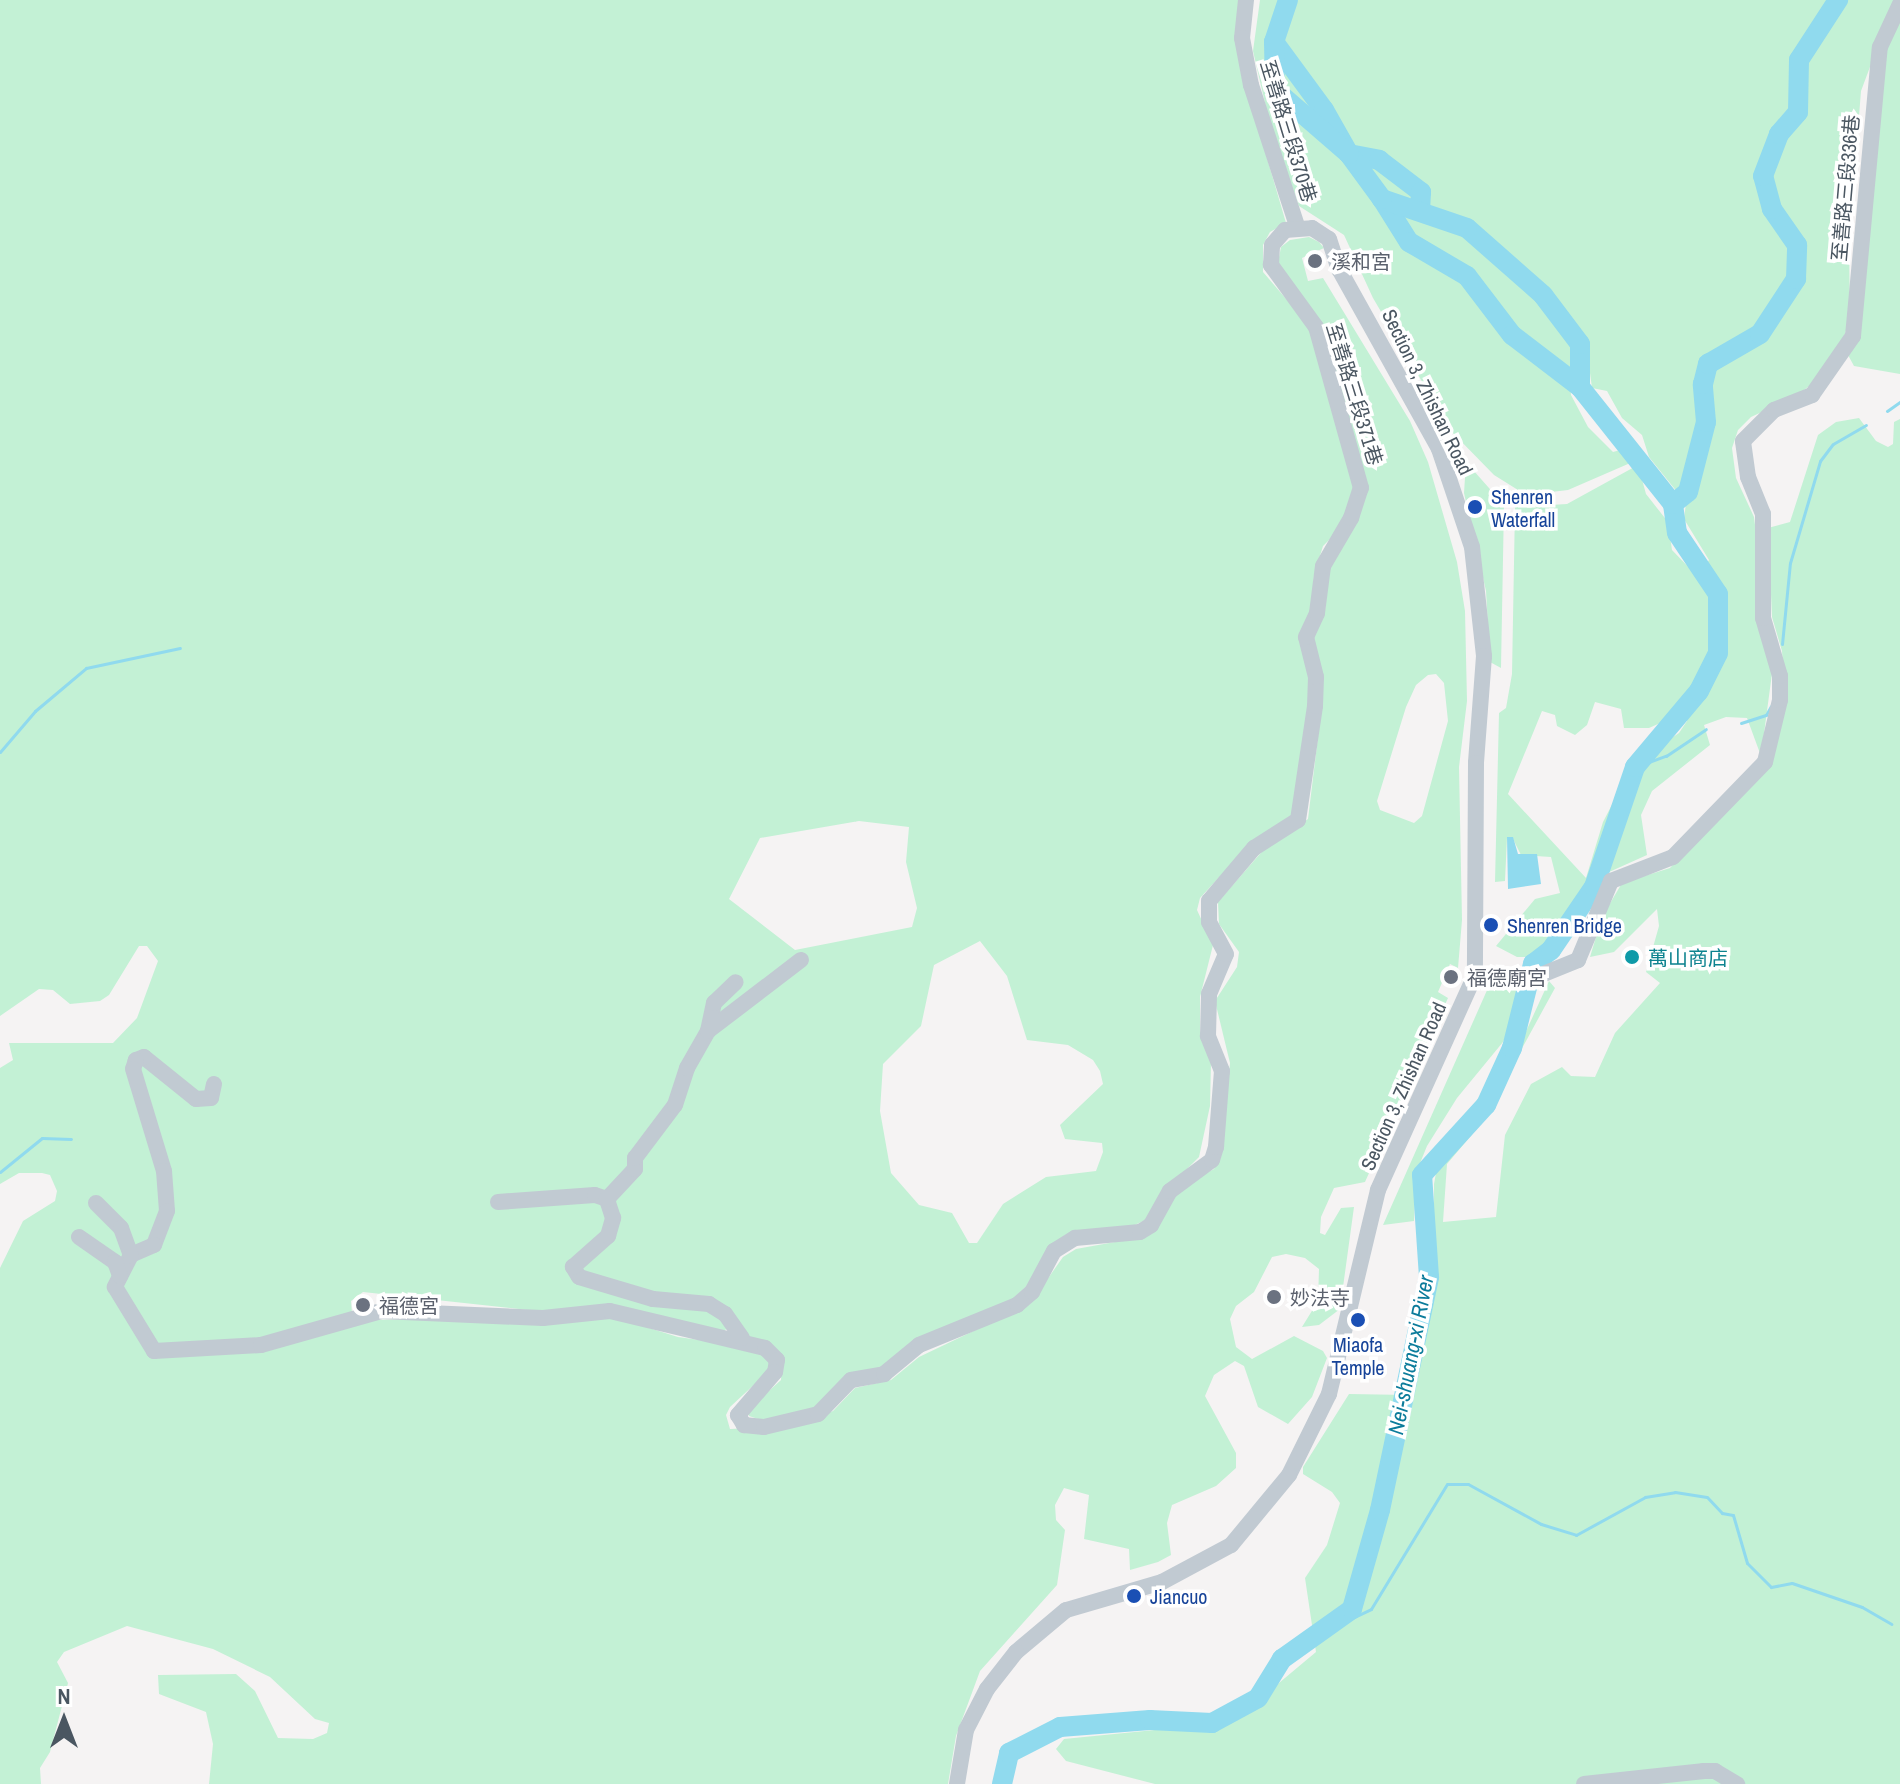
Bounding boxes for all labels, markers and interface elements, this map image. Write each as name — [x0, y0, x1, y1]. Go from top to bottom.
street label: 至善路三段370巷 — [1256, 57, 1322, 205]
street label: 至善路三段336巷 — [1827, 114, 1863, 262]
place label: 溪和宮 — [1331, 249, 1391, 273]
marker: 溪和宮 — [1306, 252, 1324, 270]
street label: Section 3, Zhishan Road — [1377, 305, 1479, 479]
street label: 至善路三段371巷 — [1322, 320, 1388, 468]
place label: Shenren Waterfall — [1491, 484, 1555, 531]
marker: Shenren Waterfall — [1466, 498, 1484, 516]
place label: Shenren Bridge — [1507, 913, 1622, 937]
marker: Shenren Bridge — [1482, 916, 1500, 934]
place label: 萬山商店 — [1648, 945, 1728, 969]
marker: 萬山商店 — [1623, 948, 1641, 966]
place label: 福德廟宮 — [1467, 965, 1547, 989]
marker: 福德廟宮 — [1442, 968, 1460, 986]
street label: Section 3, Zhishan Road — [1355, 998, 1451, 1174]
water label: Nei-shuang-xi River — [1383, 1273, 1439, 1437]
place label: 妙法寺 — [1290, 1285, 1350, 1309]
marker: 妙法寺 — [1265, 1288, 1283, 1306]
place label: 福德宮 — [379, 1293, 439, 1317]
marker: 福德宮 — [354, 1296, 372, 1314]
marker: Miaofa Temple — [1349, 1311, 1367, 1329]
place label: Miaofa Temple — [1332, 1332, 1384, 1379]
place label: Jiancuo — [1150, 1584, 1207, 1608]
marker: Jiancuo — [1125, 1587, 1143, 1605]
north arrow — [24, 1680, 104, 1760]
text: N — [57, 1681, 71, 1711]

